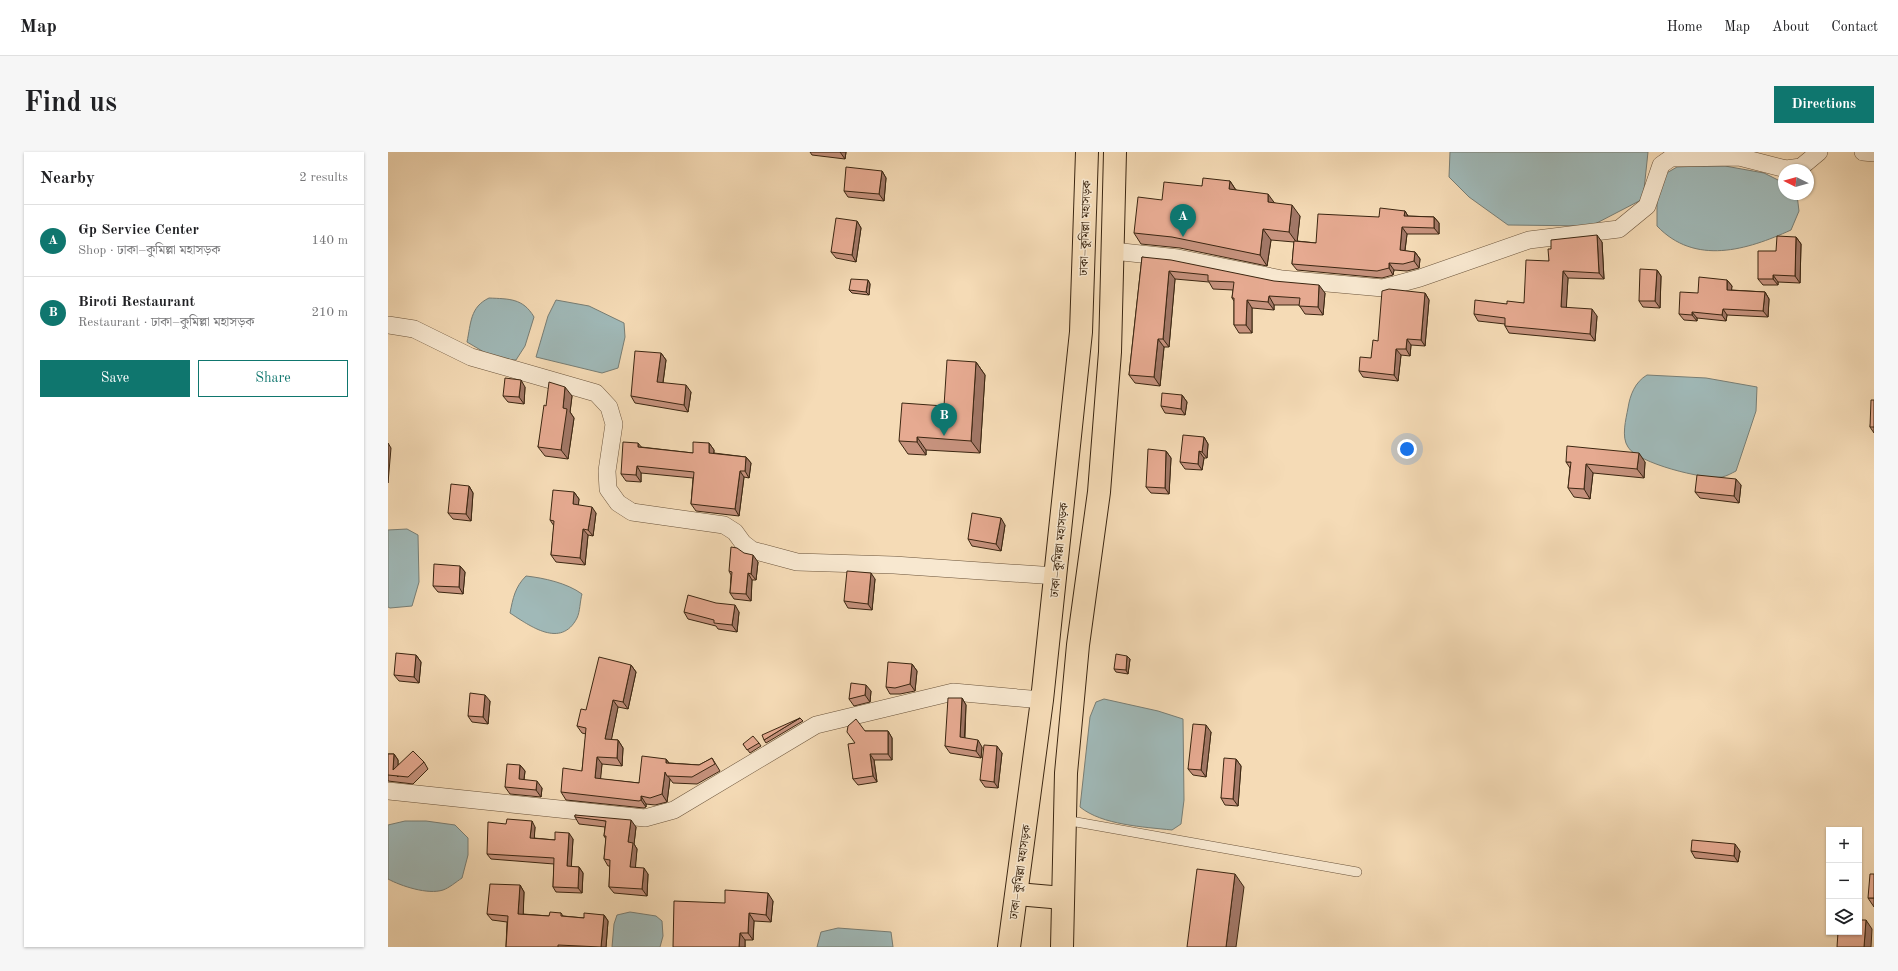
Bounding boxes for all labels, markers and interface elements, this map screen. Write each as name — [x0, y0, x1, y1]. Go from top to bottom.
text: Map — [20, 18, 57, 37]
text: Home — [1667, 20, 1702, 34]
text: Map — [1724, 20, 1750, 34]
text: About — [1772, 20, 1809, 34]
text: Contact — [1831, 20, 1878, 34]
button: Directions — [1774, 86, 1874, 123]
text: Find us — [24, 90, 117, 118]
north arrow — [1778, 164, 1814, 200]
text: Nearby — [40, 170, 95, 187]
text: 2 results — [299, 171, 348, 184]
street label: ঢাকা–কুমিল্লা মহাসড়ক — [1075, 180, 1094, 277]
pin: A — [1170, 204, 1196, 237]
text: Gp Service Center — [78, 223, 199, 238]
text: A — [48, 234, 58, 247]
text: 140 m — [311, 234, 348, 247]
text: Shop · ঢাকা–কুমিল্লা মহাসড়ক — [78, 244, 221, 257]
text: Biroti Restaurant — [78, 295, 195, 310]
text: B — [48, 306, 58, 319]
text: 210 m — [311, 306, 348, 319]
text: Restaurant · ঢাকা–কুমিল্লা মহাসড়ক — [78, 316, 254, 329]
button: Save — [40, 360, 190, 397]
button: Share — [198, 360, 348, 397]
pin: B — [931, 403, 957, 436]
your location — [1397, 439, 1417, 459]
street label: ঢাকা–কুমিল্লা মহাসড়ক — [1046, 501, 1072, 599]
street label: ঢাকা–কুমিল্লা মহাসড়ক — [1005, 823, 1034, 921]
map controls — [1826, 827, 1862, 935]
button: + — [1826, 827, 1862, 863]
button: − — [1826, 863, 1862, 899]
button: layers — [1826, 899, 1862, 935]

